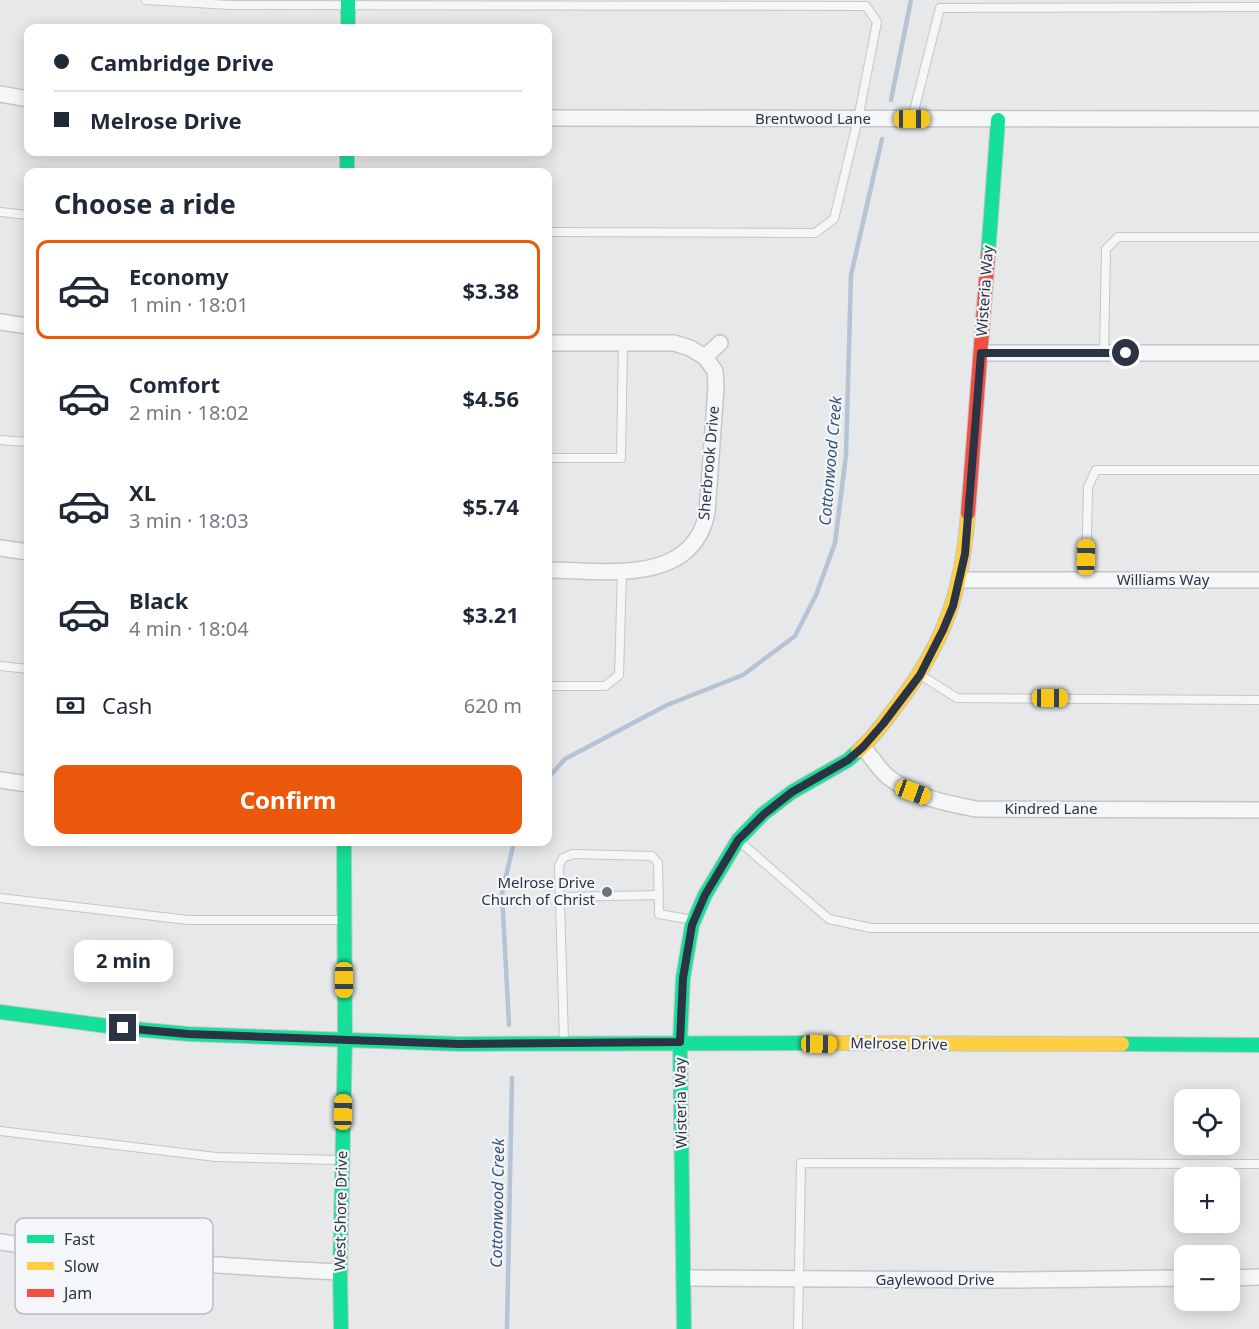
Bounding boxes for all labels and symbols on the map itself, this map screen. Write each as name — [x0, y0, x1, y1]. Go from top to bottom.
street label: Brentwood Lane — [755, 108, 871, 128]
car — [894, 110, 930, 128]
street label: Wisteria Way — [971, 245, 997, 337]
route start — [1112, 339, 1139, 366]
water label: Cottonwood Creek — [813, 394, 847, 527]
street label: Sherbrook Drive — [693, 405, 723, 521]
car — [1077, 539, 1095, 575]
street label: Williams Way — [1117, 569, 1210, 589]
car — [1032, 689, 1068, 707]
car — [893, 777, 933, 807]
street label: Kindred Lane — [1004, 798, 1098, 818]
place label: Melrose Drive Church of Christ — [481, 872, 596, 909]
marker: Melrose Drive Church of Christ — [600, 885, 614, 899]
callout: 2 min — [74, 941, 172, 983]
car — [335, 962, 353, 998]
route end — [109, 1014, 136, 1041]
street label: Melrose Drive — [850, 1032, 948, 1054]
car — [801, 1035, 837, 1053]
street label: Wisteria Way — [669, 1057, 691, 1149]
car — [334, 1094, 352, 1130]
water label: Cottonwood Creek — [485, 1137, 509, 1268]
street label: West Shore Drive — [329, 1151, 351, 1271]
legend — [15, 1218, 213, 1314]
text: Fast — [64, 1228, 95, 1250]
text: Slow — [64, 1255, 99, 1277]
street label: Gaylewood Drive — [875, 1269, 995, 1289]
text: Jam — [62, 1282, 92, 1304]

